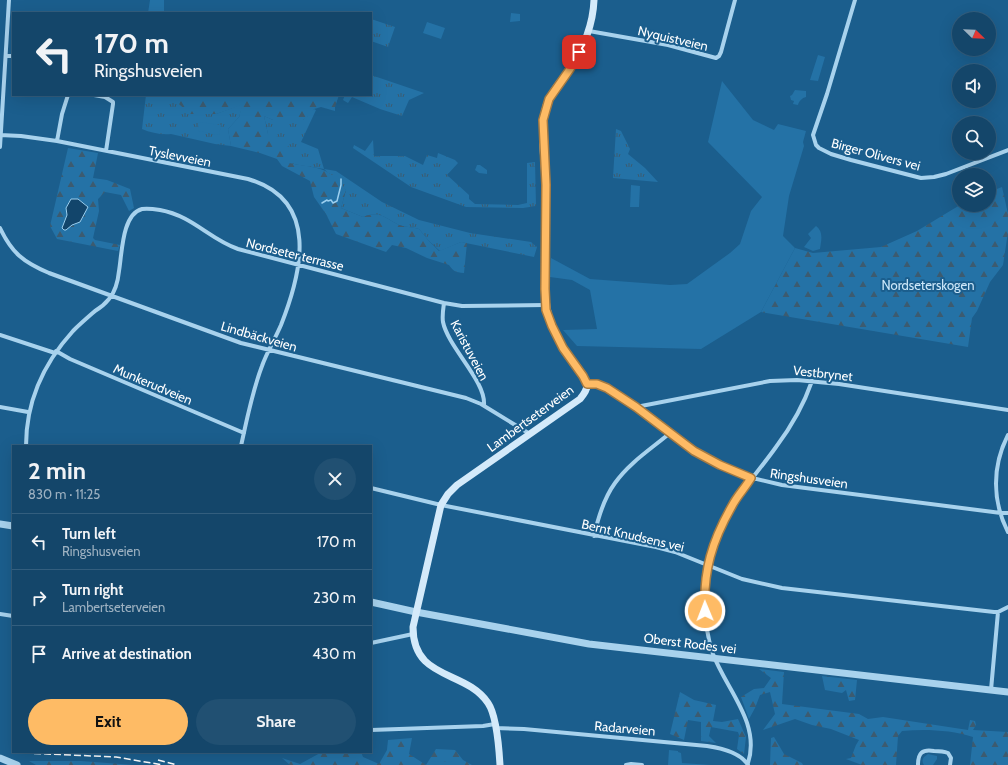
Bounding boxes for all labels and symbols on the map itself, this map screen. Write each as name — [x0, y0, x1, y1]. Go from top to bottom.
north arrow — [952, 12, 996, 56]
street label: Nyquistveien — [636, 22, 710, 54]
pin — [562, 35, 596, 69]
street label: Birger Olivers vei — [830, 134, 922, 174]
street label: Tyslevveien — [147, 142, 213, 170]
street label: Nordseter terrasse — [244, 234, 346, 274]
park label: Nordseterskogen — [882, 277, 974, 293]
street label: Lindbäckveien — [219, 317, 299, 355]
street label: Karistuveien — [447, 317, 493, 383]
street label: Munkerudveien — [111, 360, 195, 408]
street label: Vestbrynet — [792, 362, 854, 384]
street label: Lambertseterveien — [484, 381, 576, 455]
street label: Ringshusveien — [769, 465, 849, 491]
street label: Bernt Knudsens vei — [580, 515, 686, 555]
position arrow — [684, 590, 726, 632]
street label: Oberst Rodes vei — [643, 629, 737, 657]
street label: Radarveien — [594, 717, 656, 739]

